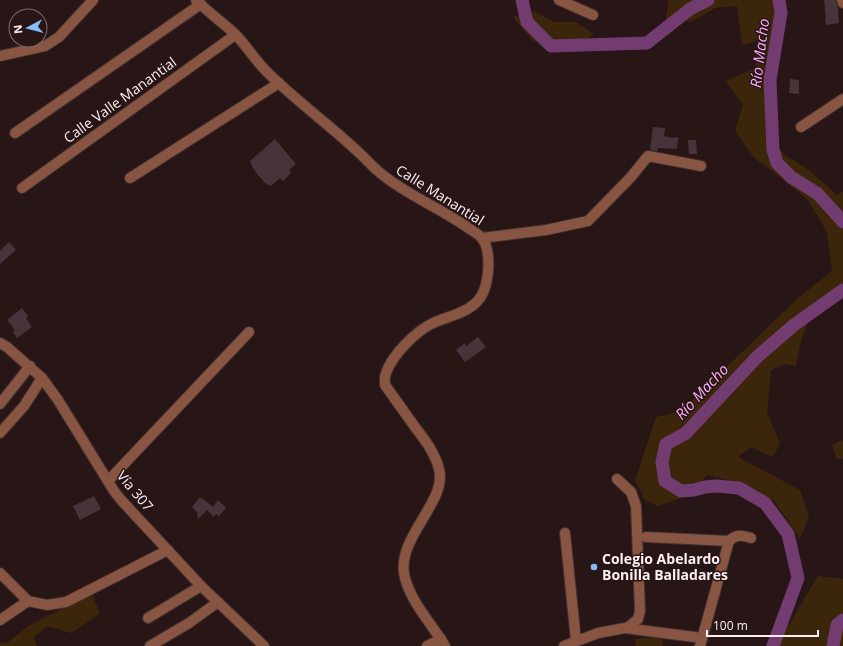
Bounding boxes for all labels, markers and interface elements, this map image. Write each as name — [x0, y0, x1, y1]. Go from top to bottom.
north arrow — [8, 8, 48, 48]
water label: Río Macho — [745, 17, 773, 89]
text: N — [10, 24, 26, 35]
street label: Calle Valle Manantial — [60, 52, 180, 147]
street label: Calle Manantial — [393, 160, 488, 229]
water label: Río Macho — [670, 359, 732, 424]
street label: Vía 307 — [113, 466, 158, 515]
place label: Colegio Abelardo Bonilla Balladares — [602, 549, 728, 584]
marker: Colegio Abelardo Bonilla Balladares — [589, 562, 599, 572]
scale bar — [707, 612, 818, 638]
text: 100 m — [713, 617, 748, 634]

